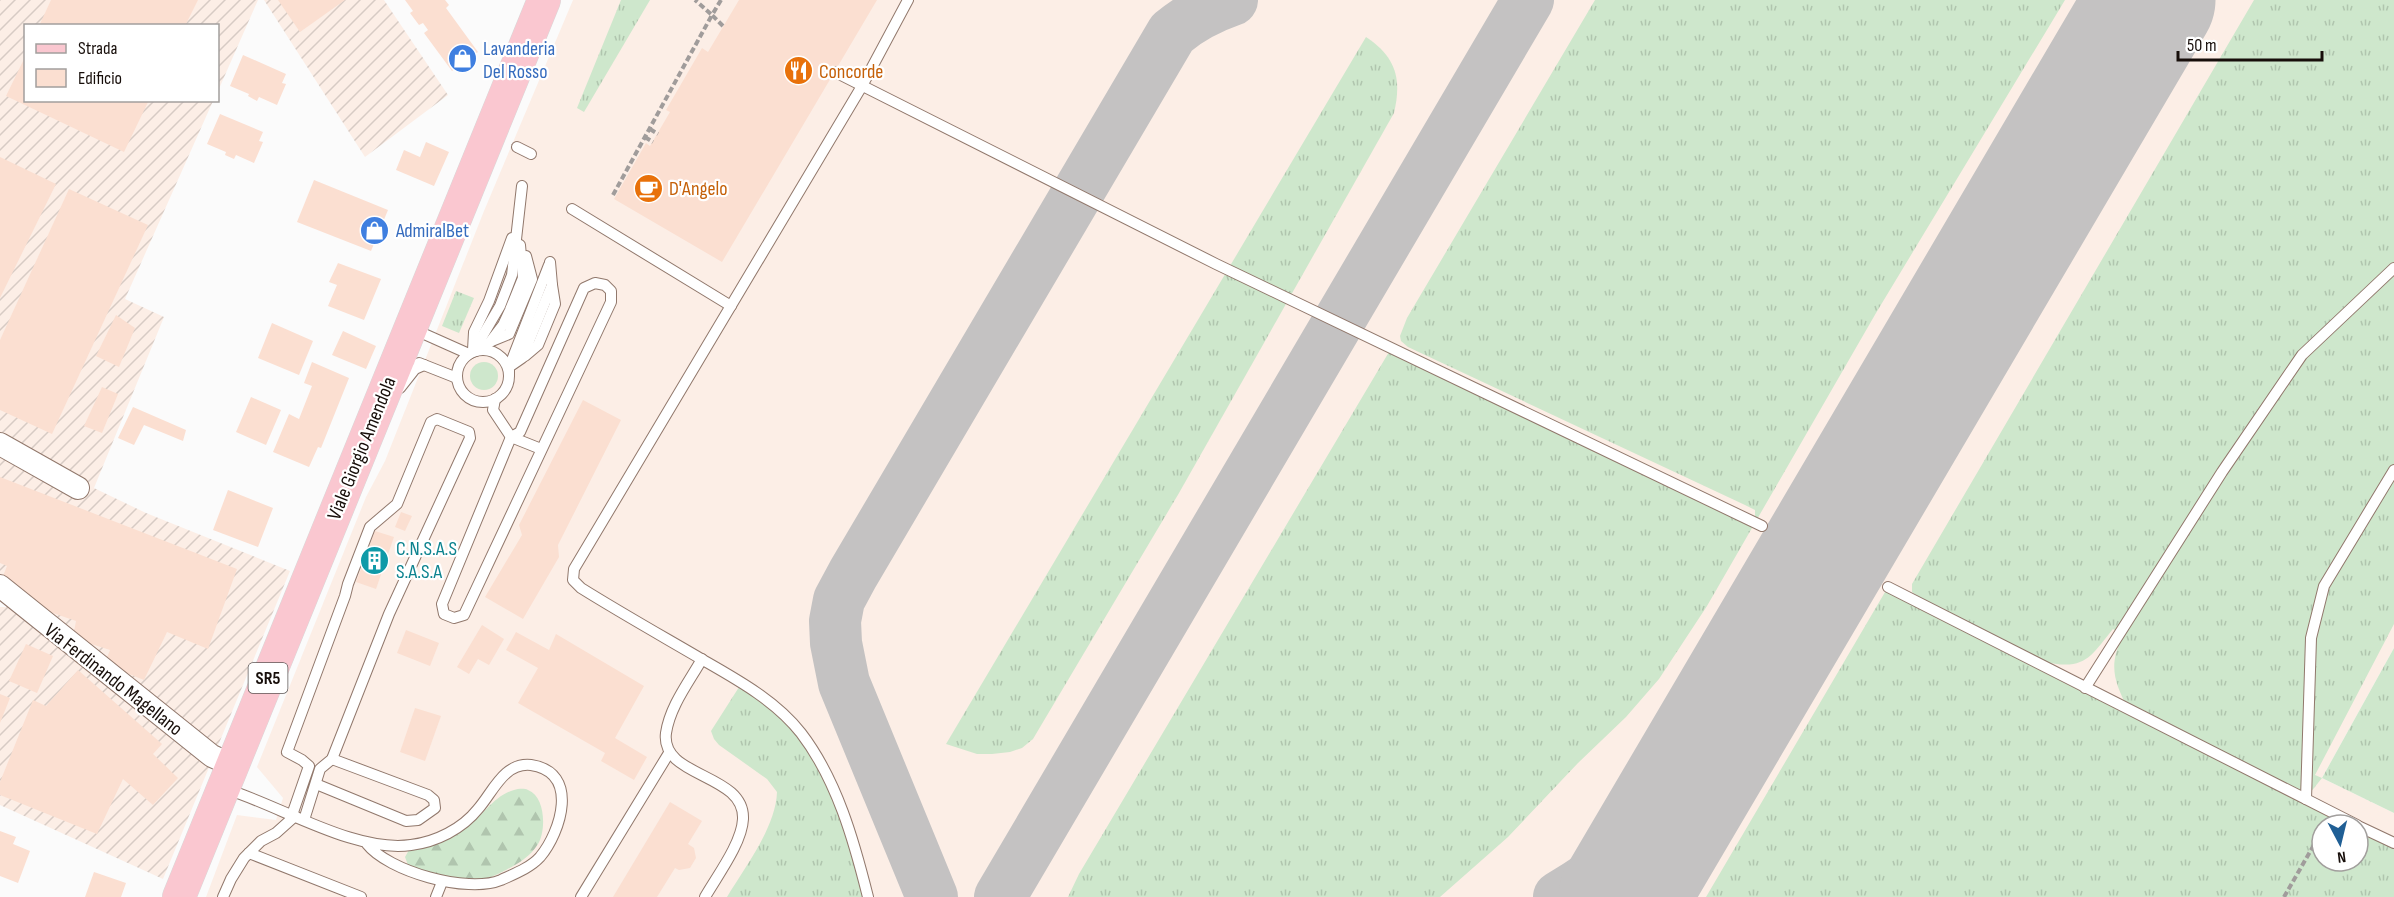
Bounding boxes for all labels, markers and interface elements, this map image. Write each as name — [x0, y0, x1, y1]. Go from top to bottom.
legend — [24, 24, 219, 102]
scale bar — [2178, 24, 2322, 62]
text: 50 m — [2187, 35, 2217, 56]
place label: Lavanderia Del Rosso — [483, 37, 555, 84]
text: Strada — [78, 38, 118, 59]
shop icon: Lavanderia Del Rosso — [446, 43, 478, 75]
restaurant icon: Concorde — [782, 55, 814, 87]
place label: Concorde — [819, 60, 883, 84]
text: Edificio — [78, 68, 122, 89]
cafe icon: D'Angelo — [632, 172, 664, 204]
place label: D'Angelo — [669, 177, 727, 201]
shop icon: AdmiralBet — [359, 214, 391, 246]
place label: AdmiralBet — [395, 219, 469, 243]
street label: Viale Giorgio Amendola — [322, 373, 402, 523]
place label: C.N.S.A.S S.A.S.A — [396, 537, 457, 584]
building icon: C.N.S.A.S S.A.S.A — [359, 544, 391, 576]
street label: Via Ferdinando Magellano — [40, 618, 187, 741]
road number: SR5 — [248, 663, 288, 693]
north arrow — [2310, 813, 2370, 873]
text: N — [2336, 846, 2347, 866]

